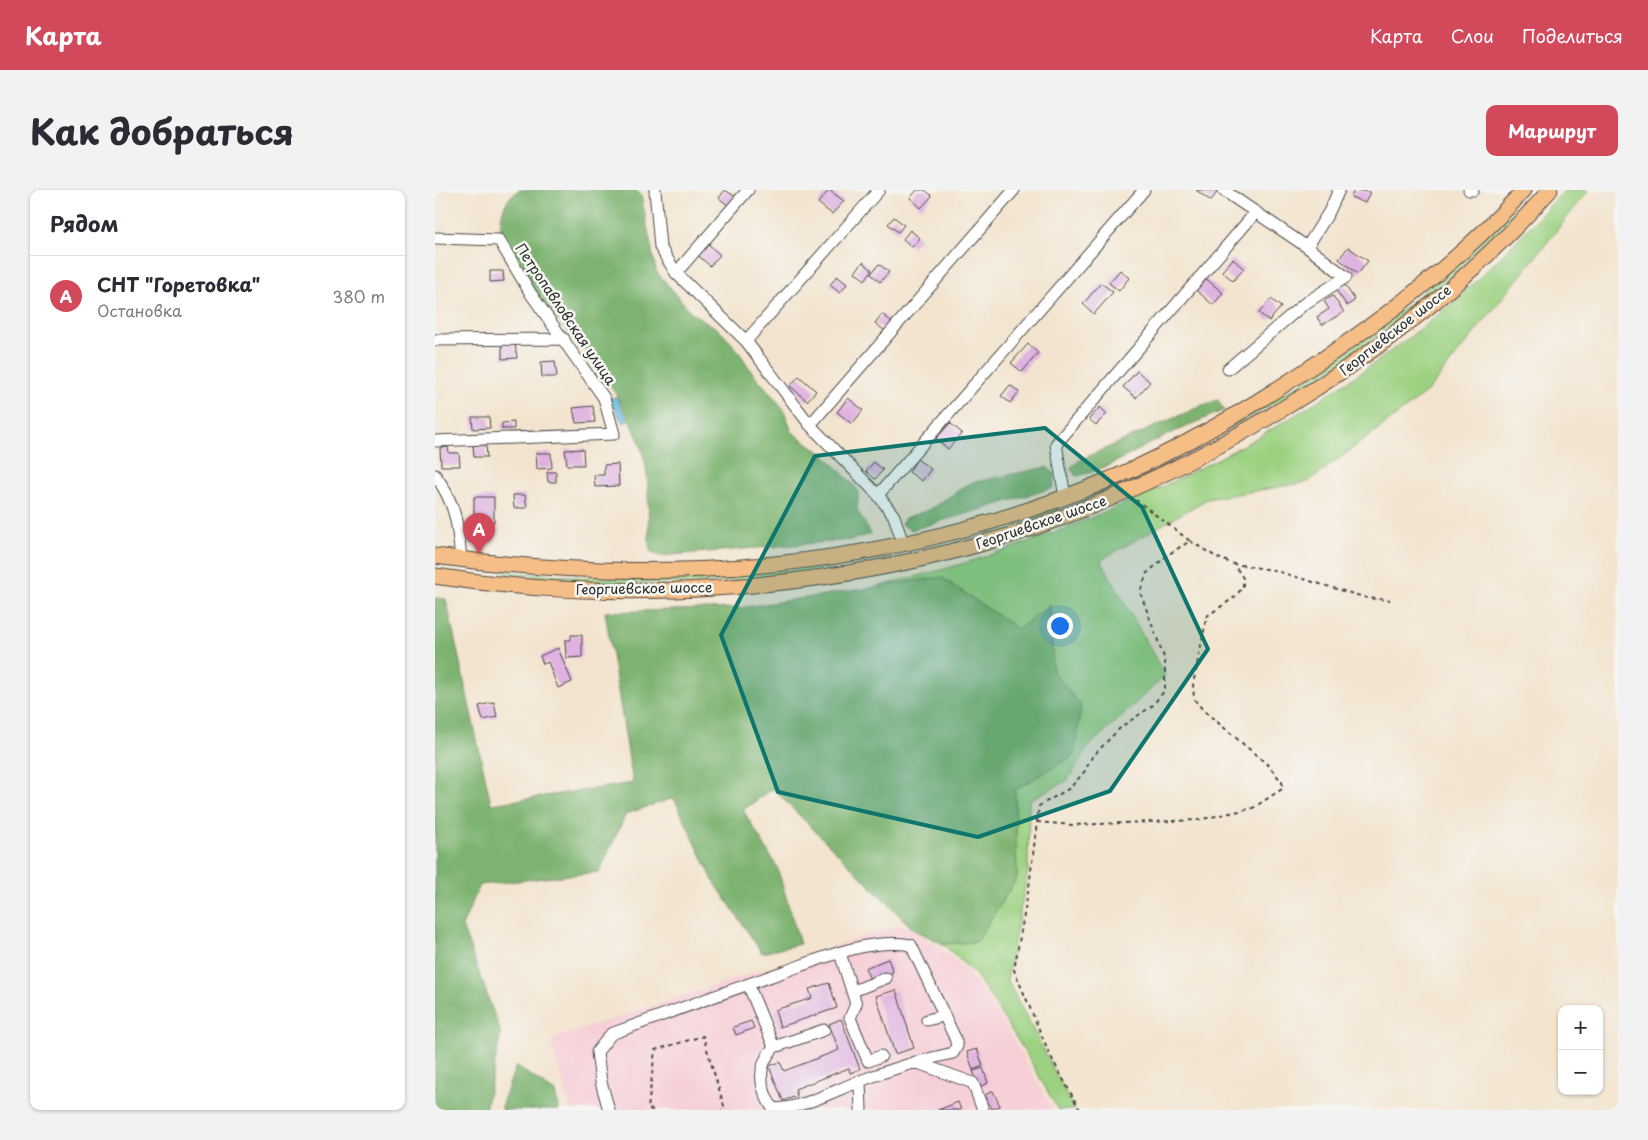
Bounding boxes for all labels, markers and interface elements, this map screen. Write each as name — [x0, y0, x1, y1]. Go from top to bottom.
text: Карта — [25, 17, 102, 53]
text: Карта — [1370, 22, 1423, 49]
text: Слои — [1451, 22, 1494, 49]
text: Поделиться — [1522, 22, 1623, 49]
text: Как добраться — [30, 104, 294, 157]
button: Маршрут — [1486, 105, 1618, 156]
text: Рядом — [50, 207, 118, 239]
street label: Петропавловская улица — [511, 239, 622, 389]
text: СНТ "Горетовка" — [97, 270, 260, 298]
street label: Георгиевское шоссе — [1335, 280, 1455, 380]
text: A — [60, 284, 72, 308]
text: 380 m — [333, 284, 385, 308]
text: Остановка — [97, 298, 182, 322]
street label: Георгиевское шоссе — [973, 490, 1109, 554]
pin: A — [463, 513, 495, 554]
street label: Георгиевское шоссе — [575, 576, 713, 600]
your location — [1047, 613, 1073, 639]
map controls — [1558, 1005, 1603, 1095]
button: + — [1558, 1005, 1603, 1050]
button: − — [1558, 1050, 1603, 1095]

